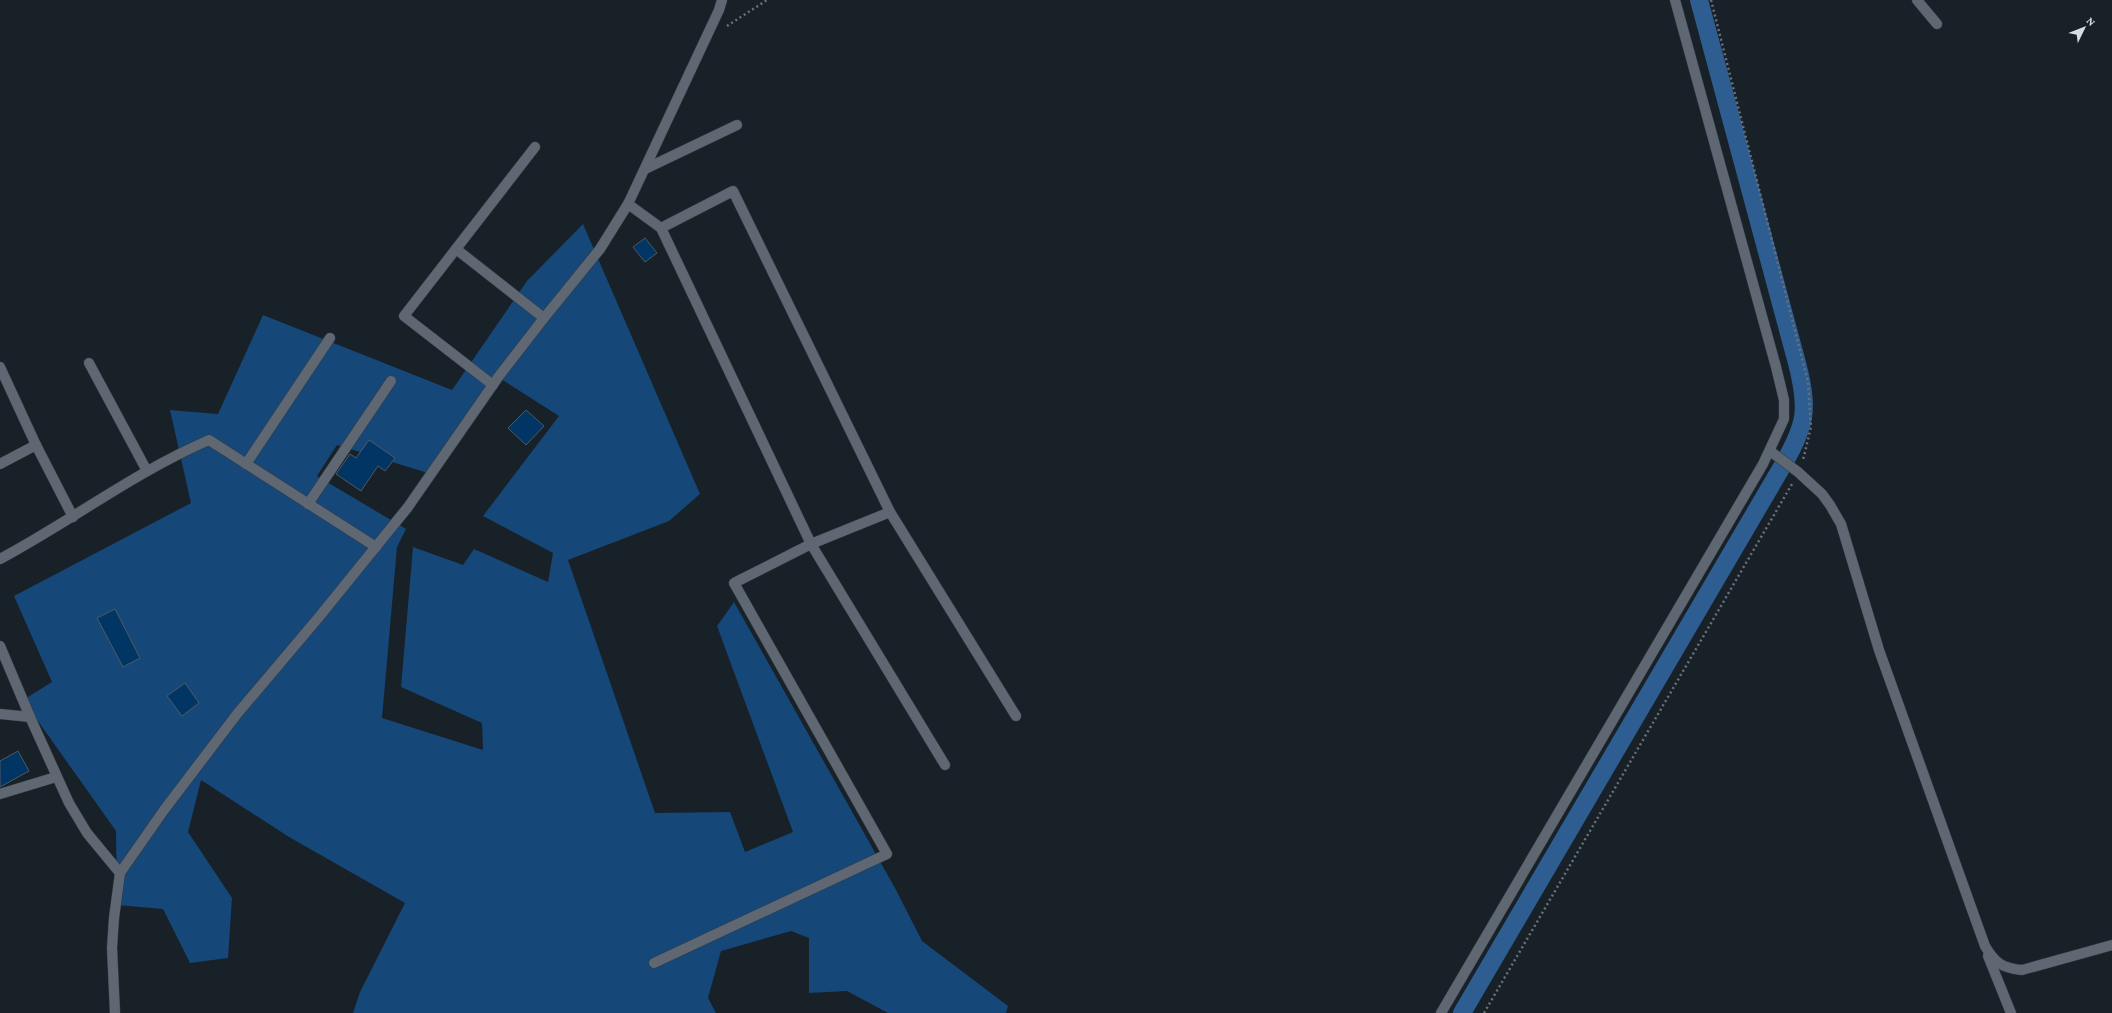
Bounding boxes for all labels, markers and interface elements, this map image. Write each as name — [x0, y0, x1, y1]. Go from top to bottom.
north arrow — [2064, 8, 2104, 48]
text: N — [2084, 14, 2099, 28]

